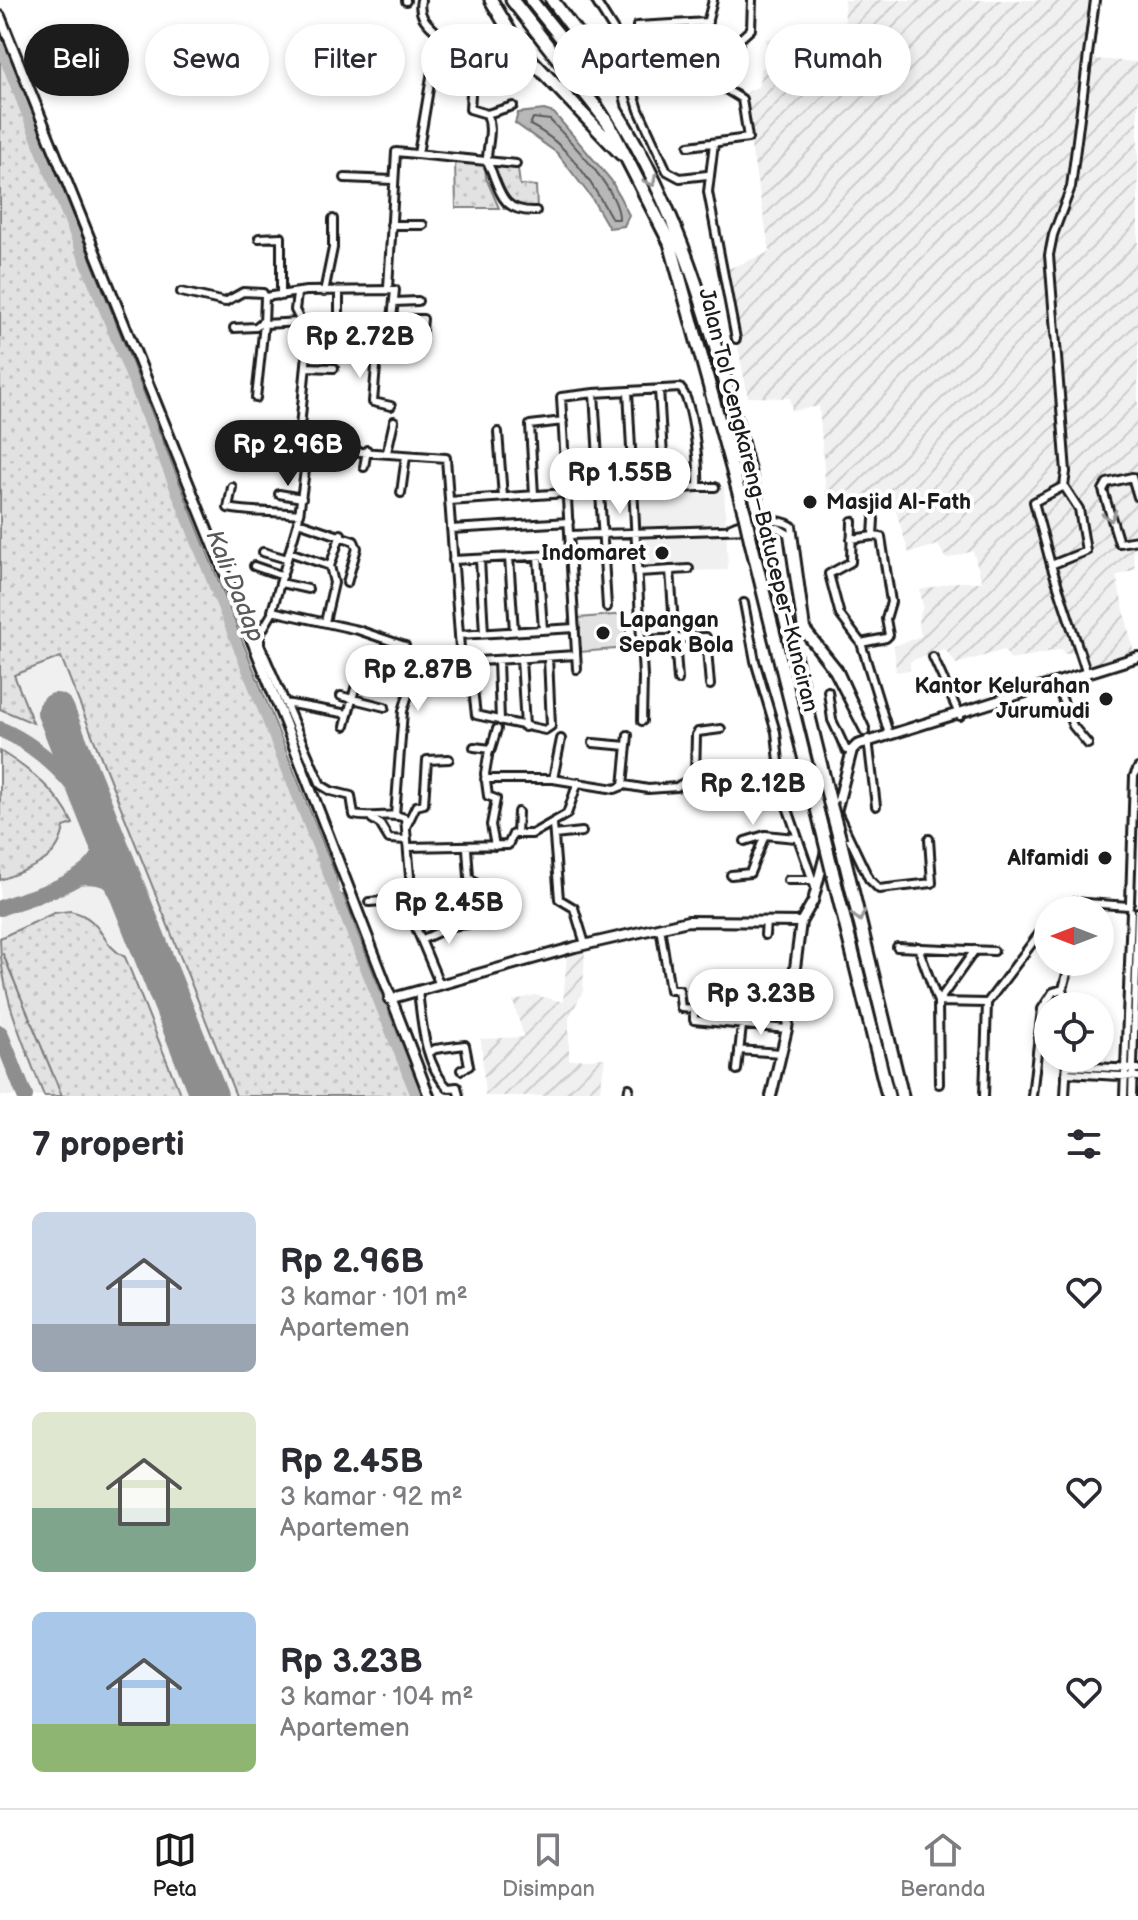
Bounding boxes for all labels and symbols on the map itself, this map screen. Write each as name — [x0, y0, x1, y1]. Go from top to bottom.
one-way arrow — [642, 172, 657, 187]
street label: Jalan Tol Cengkareng–Batuceper–Kunciran — [692, 285, 824, 715]
pin: Rp 2.72B — [277, 312, 443, 380]
pin: Rp 2.96B — [205, 420, 371, 488]
pin: Rp 1.55B — [537, 448, 703, 516]
place label: Masjid Al-Fath — [826, 489, 971, 516]
marker: Masjid Al-Fath — [801, 493, 819, 511]
one-way arrow — [1101, 508, 1117, 522]
water label: Kali Dadap — [199, 526, 271, 646]
place label: Indomaret — [541, 540, 647, 567]
marker: Indomaret — [653, 544, 671, 562]
place label: Lapangan Sepak Bola — [619, 607, 734, 659]
marker: Lapangan Sepak Bola — [594, 624, 612, 642]
pin: Rp 2.87B — [335, 645, 501, 713]
place label: Kantor Kelurahan Jurumudi — [914, 673, 1090, 725]
marker: Kantor Kelurahan Jurumudi — [1097, 690, 1115, 708]
pin: Rp 2.12B — [670, 759, 836, 827]
place label: Alfamidi — [1006, 845, 1089, 872]
marker: Alfamidi — [1096, 849, 1114, 867]
pin: Rp 2.45B — [366, 878, 532, 946]
north arrow — [1034, 896, 1114, 976]
one-way arrow — [849, 909, 866, 923]
pin: Rp 3.23B — [678, 969, 844, 1037]

